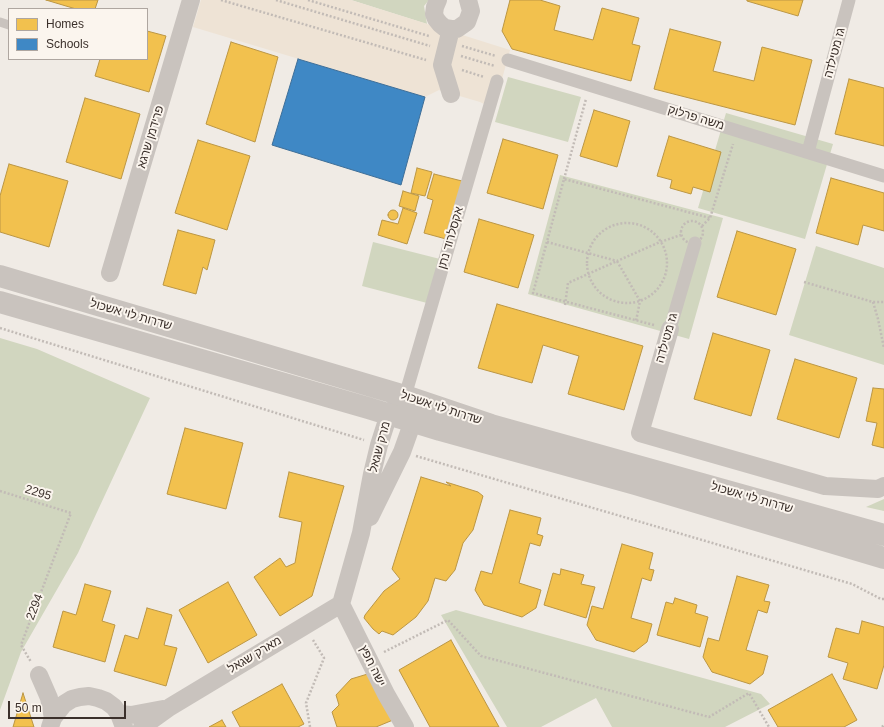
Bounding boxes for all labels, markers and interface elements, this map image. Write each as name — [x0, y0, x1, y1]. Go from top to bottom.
legend — [8, 8, 148, 60]
text: Homes — [46, 17, 84, 31]
street label: גז מטילדה — [821, 26, 849, 80]
text: Schools — [46, 37, 89, 51]
street label: משה פרלוק — [666, 103, 726, 133]
street label: פרידמן שרגא — [135, 104, 167, 170]
street label: אקסלרוד נתן — [435, 205, 467, 271]
street label: שדרות לוי אשכול — [88, 296, 174, 334]
street label: גז מטילדה — [653, 311, 681, 365]
street label: שדרות לוי אשכול — [399, 388, 483, 428]
street label: מרק שגאל — [366, 420, 394, 474]
street label: שדרות לוי אשכול — [709, 479, 795, 517]
street label: 2295 — [23, 482, 53, 504]
street label: 2294 — [23, 592, 47, 622]
street label: מארק שגאל — [226, 633, 284, 677]
street label: ישה חפץ — [356, 643, 388, 689]
scale bar — [10, 693, 128, 719]
text: 50 m — [15, 701, 42, 715]

